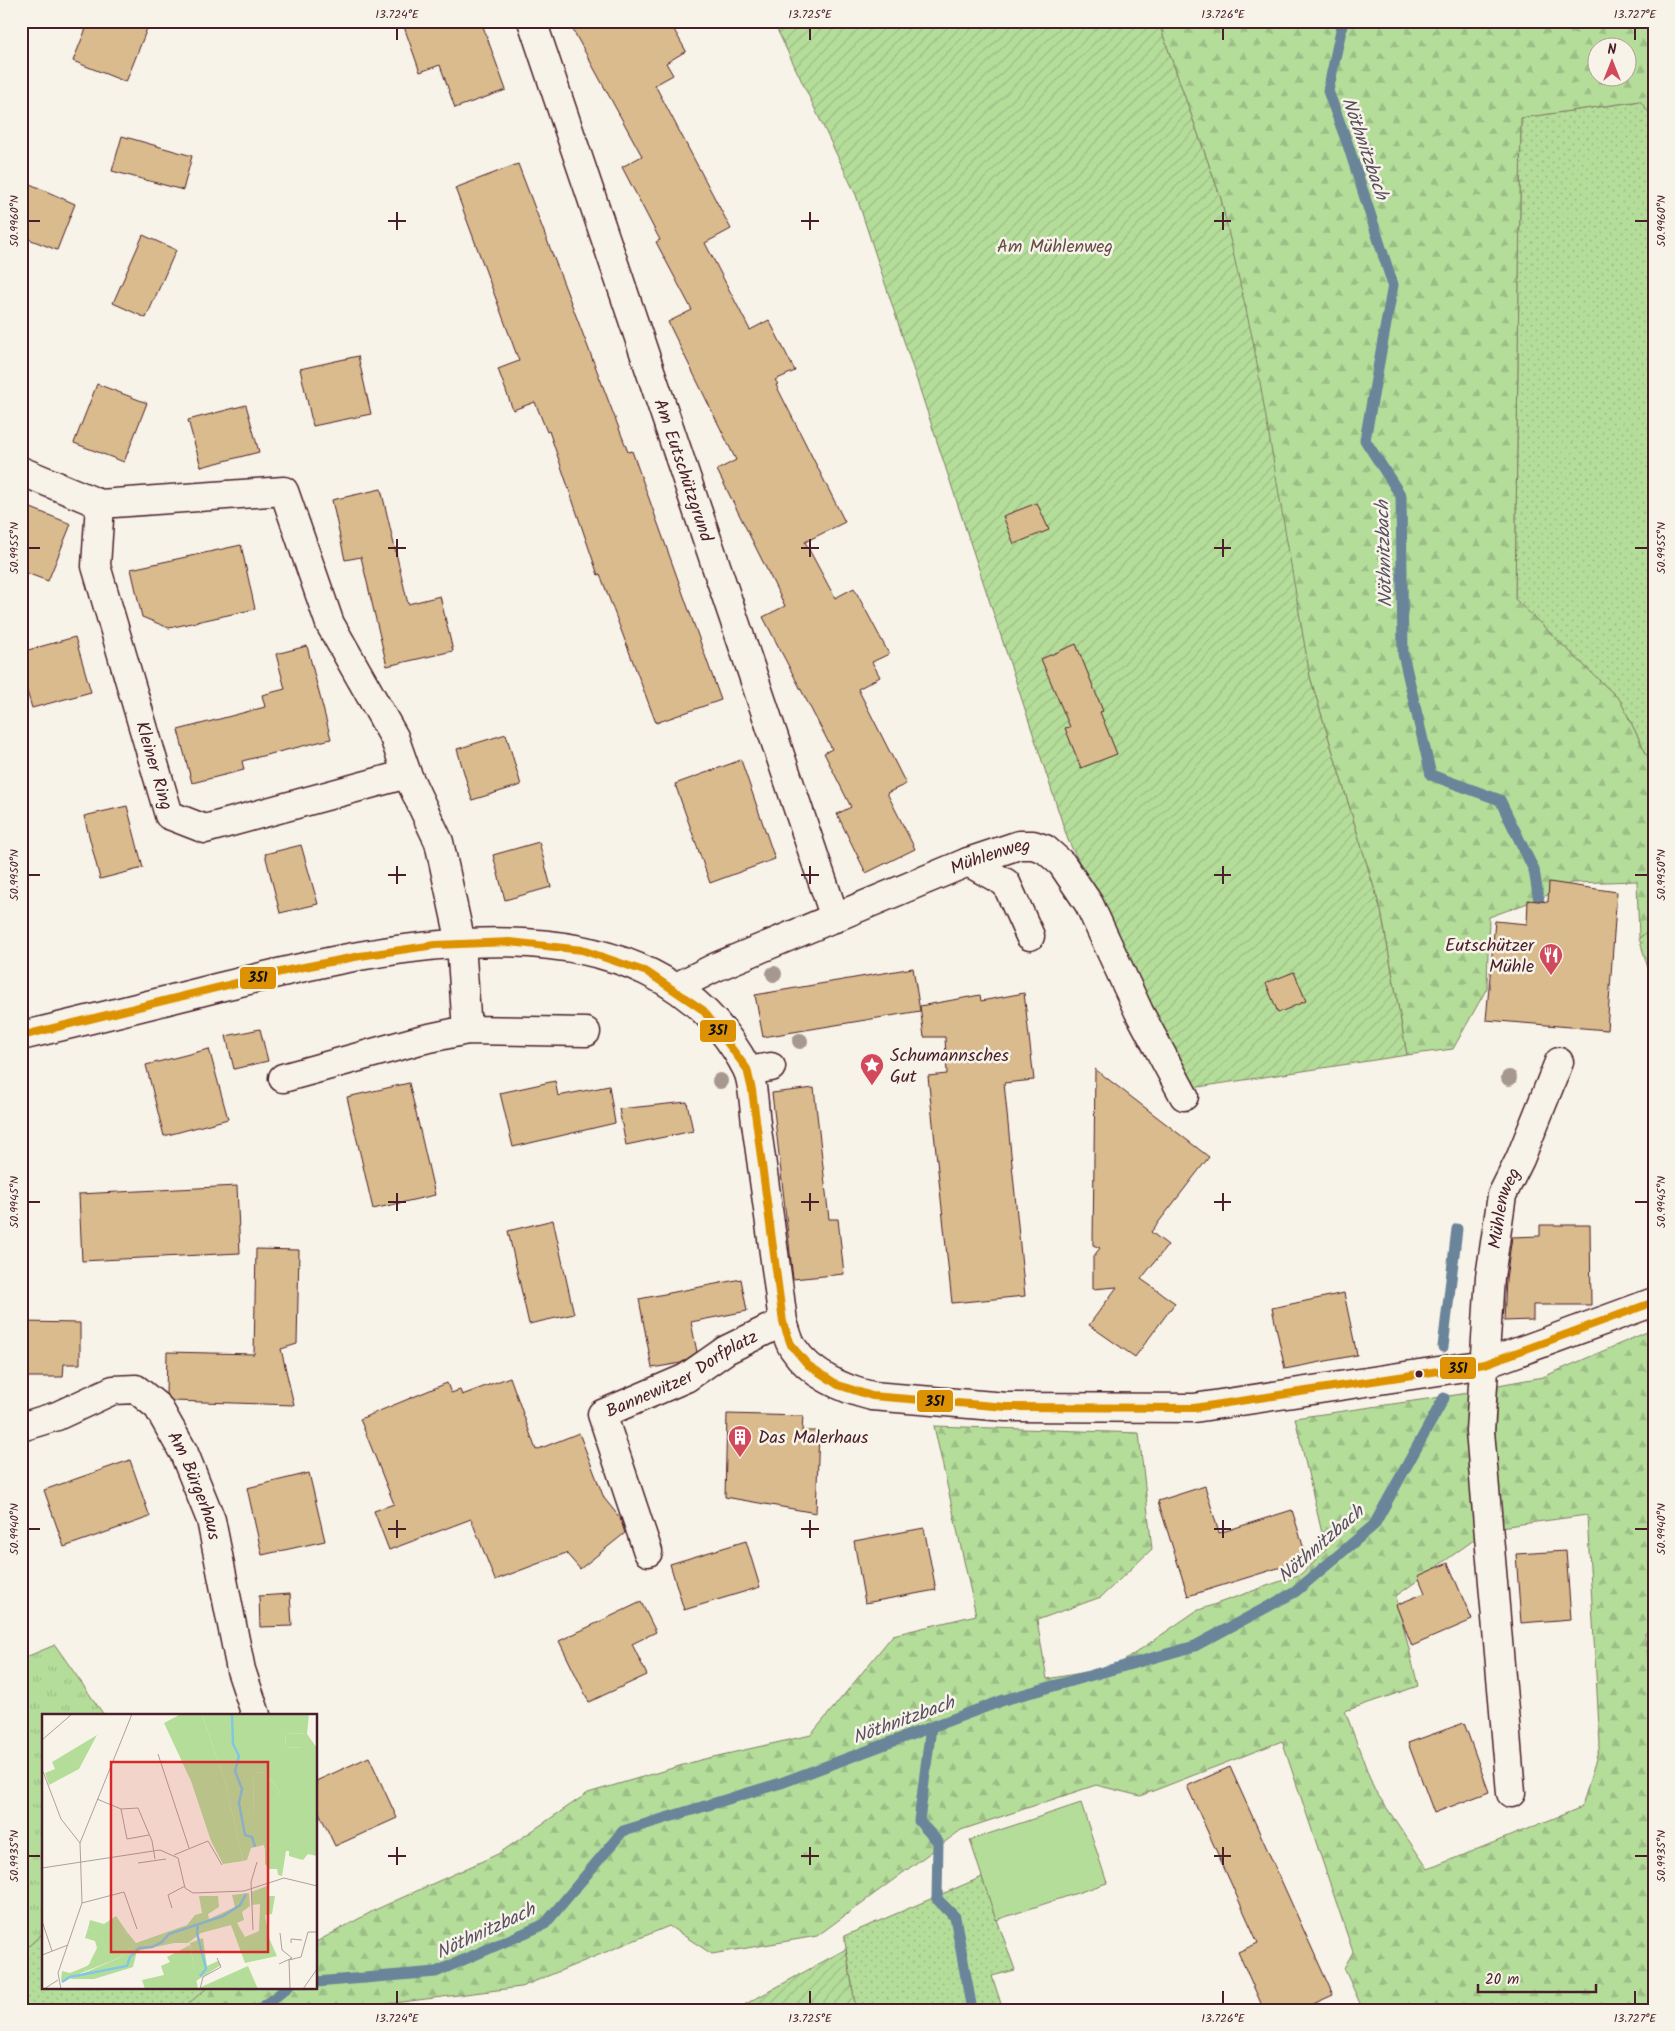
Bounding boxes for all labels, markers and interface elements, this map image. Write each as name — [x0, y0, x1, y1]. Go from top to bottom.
text: 13.724°E — [375, 5, 420, 24]
text: 13.725°E — [788, 5, 833, 24]
text: 13.726°E — [1201, 5, 1246, 24]
text: 13.727°E — [1614, 5, 1657, 24]
north arrow — [1588, 38, 1638, 88]
text: N — [1608, 39, 1617, 61]
water label: Nöthnitzbach — [1333, 93, 1396, 206]
text: 50.9960°N — [5, 195, 24, 247]
text: 50.9960°N — [1652, 195, 1671, 247]
park label: Am Mühlenweg — [997, 233, 1113, 262]
street label: Am Eutschützgrund — [645, 395, 720, 547]
water label: Nöthnitzbach — [1368, 498, 1402, 608]
text: 50.9955°N — [5, 522, 24, 574]
text: 50.9955°N — [1652, 522, 1671, 574]
street label: Kleiner Ring — [126, 718, 180, 814]
street label: Mühlenweg — [946, 832, 1030, 884]
text: 50.9950°N — [5, 849, 24, 901]
text: 50.9950°N — [1652, 849, 1671, 901]
place label: Eutschützer Mühle — [1445, 932, 1535, 982]
restaurant icon: Eutschützer Mühle — [1538, 942, 1564, 976]
line badge: 351 — [239, 966, 277, 990]
text: 351 — [248, 967, 268, 989]
line badge: 351 — [699, 1019, 737, 1043]
text: 351 — [708, 1020, 728, 1042]
place label: Schumannsches Gut — [890, 1042, 1009, 1092]
place icon: Schumannsches Gut — [859, 1052, 885, 1086]
street label: Mühlenweg — [1481, 1163, 1529, 1251]
text: 50.9945°N — [5, 1176, 24, 1228]
text: 50.9945°N — [1652, 1176, 1671, 1228]
street label: Bannewitzer Dorfplatz — [602, 1323, 763, 1427]
line badge: 351 — [1439, 1356, 1477, 1380]
text: 351 — [1448, 1358, 1468, 1380]
unlabelled marker — [1414, 1369, 1424, 1379]
line badge: 351 — [916, 1389, 954, 1413]
text: 351 — [925, 1391, 945, 1413]
building icon: Das Malerhaus — [727, 1424, 753, 1458]
place label: Das Malerhaus — [758, 1424, 869, 1453]
street label: Am Bürgerhaus — [159, 1426, 228, 1543]
water label: Nöthnitzbach — [1271, 1497, 1373, 1591]
text: 50.9940°N — [5, 1503, 24, 1555]
text: 50.9940°N — [1652, 1503, 1671, 1555]
water label: Nöthnitzbach — [848, 1688, 961, 1753]
inset map — [42, 1714, 318, 1988]
text: 50.9935°N — [5, 1830, 24, 1882]
text: 50.9935°N — [1652, 1830, 1671, 1882]
water label: Nöthnitzbach — [431, 1895, 542, 1968]
scale bar — [1478, 1961, 1595, 1993]
text: 20 m — [1485, 1968, 1519, 1992]
text: 13.724°E — [375, 2009, 420, 2028]
text: 13.725°E — [788, 2009, 833, 2028]
text: 13.726°E — [1201, 2009, 1246, 2028]
text: 13.727°E — [1614, 2009, 1657, 2028]

